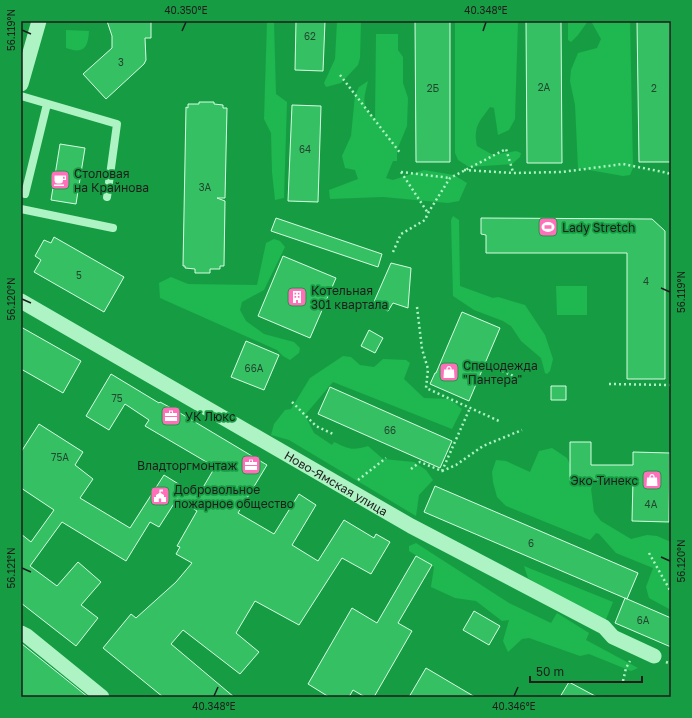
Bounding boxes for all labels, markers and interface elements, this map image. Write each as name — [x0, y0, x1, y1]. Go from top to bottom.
text: 40.350°E — [164, 4, 208, 16]
text: 40.348°E — [464, 4, 508, 16]
text: 56.119°N — [5, 9, 17, 51]
house number: 62 — [304, 30, 316, 42]
house number: 3 — [118, 56, 124, 68]
house number: 2А — [538, 81, 551, 93]
house number: 2Б — [427, 82, 440, 94]
house number: 2 — [651, 82, 657, 94]
house number: 64 — [299, 143, 311, 155]
place label: Столовая на Крайнова — [74, 166, 149, 195]
cafe icon: Столовая на Крайнова — [49, 169, 71, 191]
house number: 3А — [199, 181, 212, 193]
sports icon: Lady Stretch — [537, 216, 559, 238]
place label: Lady Stretch — [562, 220, 635, 235]
house number: 5 — [76, 269, 82, 281]
text: 56.119°N — [675, 271, 687, 313]
house number: 4 — [643, 275, 649, 287]
text: 56.120°N — [5, 277, 17, 321]
place label: Котельная 301 квартала — [311, 283, 388, 312]
building icon: Котельная 301 квартала — [286, 286, 308, 308]
place label: Спецодежда "Пантера" — [463, 358, 538, 387]
shop icon: Спецодежда "Пантера" — [438, 361, 460, 383]
house number: 66А — [245, 362, 264, 374]
house number: 75 — [111, 392, 123, 404]
office icon: УК Люкс — [160, 405, 182, 427]
place label: УК Люкс — [185, 409, 236, 424]
house number: 66 — [384, 424, 396, 436]
street label: Ново-Ямская улица — [282, 447, 391, 519]
house number: 75А — [51, 451, 69, 463]
office icon: Владторгмонтаж — [240, 454, 262, 476]
place label: Владторгмонтаж — [137, 458, 237, 473]
shop icon: Эко-Тинекс — [641, 469, 663, 491]
place label: Эко-Тинекс — [571, 473, 638, 488]
place label: Добровольное пожарное общество — [174, 482, 294, 511]
public building icon: Добровольное пожарное общество — [149, 485, 171, 507]
house number: 4А — [645, 498, 658, 510]
house number: 6 — [528, 537, 534, 549]
text: 56.120°N — [675, 539, 687, 583]
text: 56.121°N — [5, 547, 17, 589]
house number: 6А — [637, 614, 650, 626]
scale bar — [530, 658, 642, 684]
text: 50 m — [536, 664, 564, 679]
text: 40.348°E — [192, 700, 236, 712]
text: 40.346°E — [492, 700, 536, 712]

